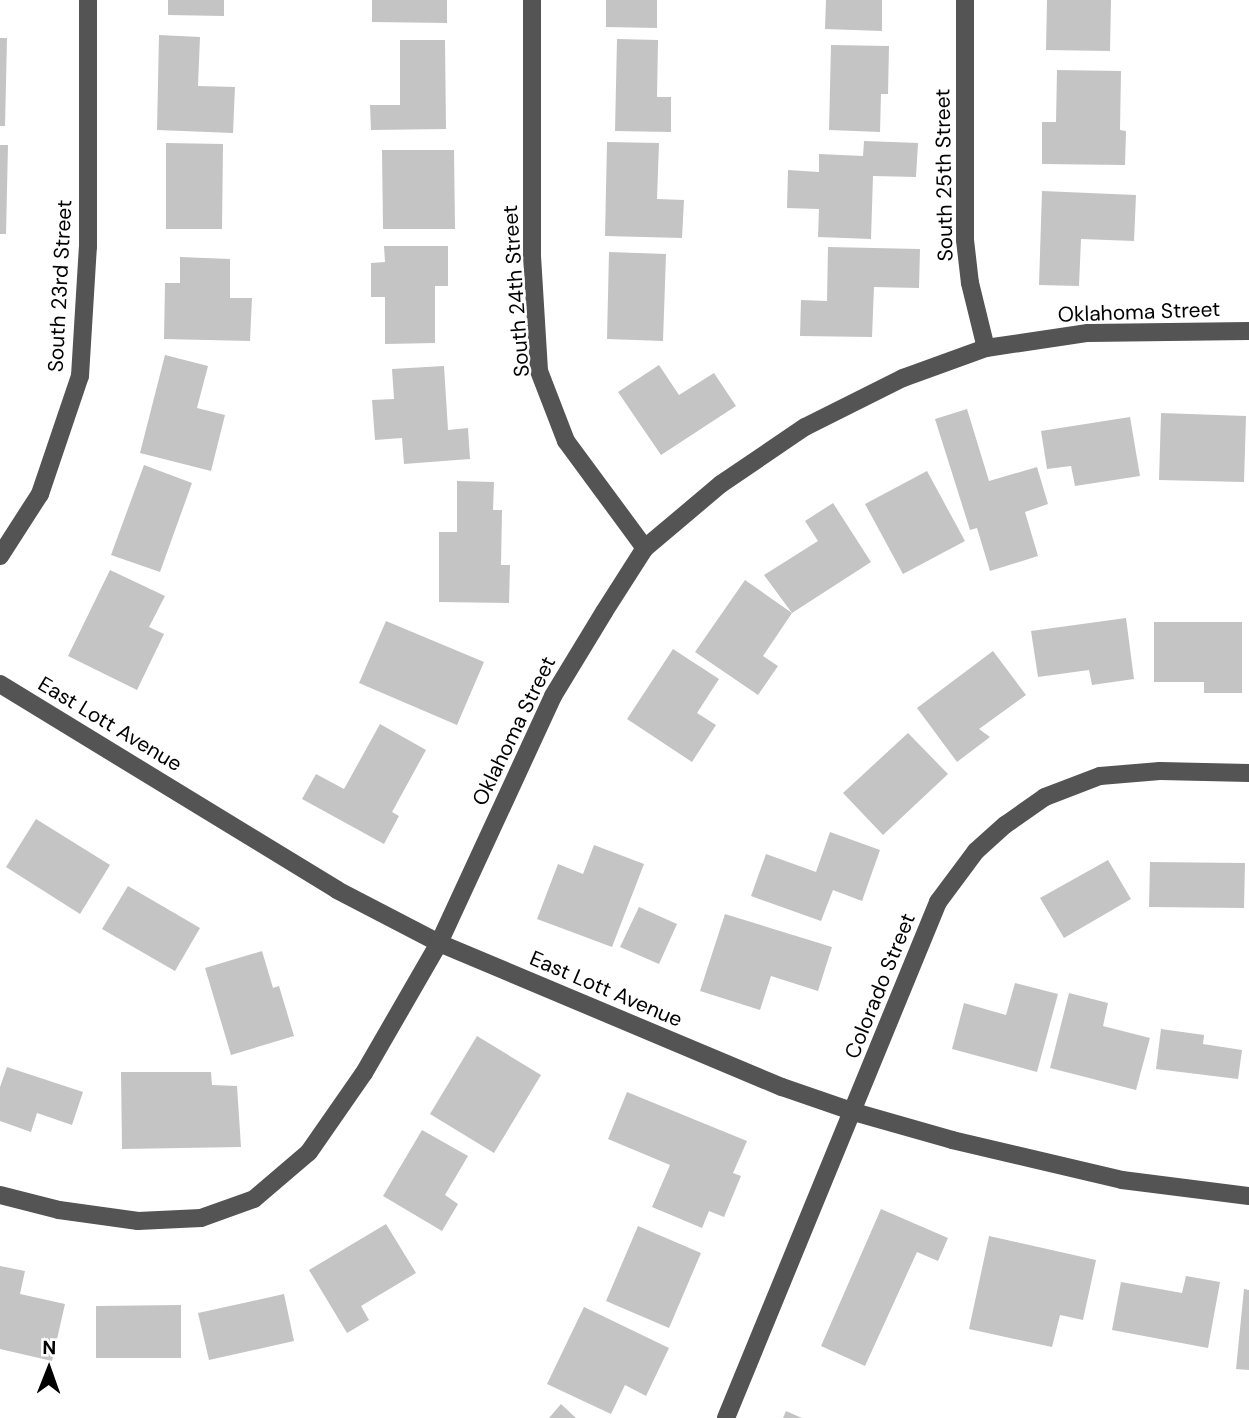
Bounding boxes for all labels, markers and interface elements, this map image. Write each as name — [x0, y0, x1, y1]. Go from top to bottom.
street label: South 25th Street — [930, 88, 958, 262]
street label: South 23rd Street — [43, 199, 77, 373]
street label: South 24th Street — [497, 204, 535, 378]
street label: Oklahoma Street — [1057, 297, 1221, 327]
street label: Oklahoma Street — [467, 652, 561, 810]
street label: East Lott Avenue — [34, 671, 186, 777]
street label: Colorado Street — [839, 910, 921, 1062]
street label: East Lott Avenue — [526, 946, 686, 1032]
north arrow — [14, 1334, 84, 1404]
text: N — [42, 1335, 57, 1360]

